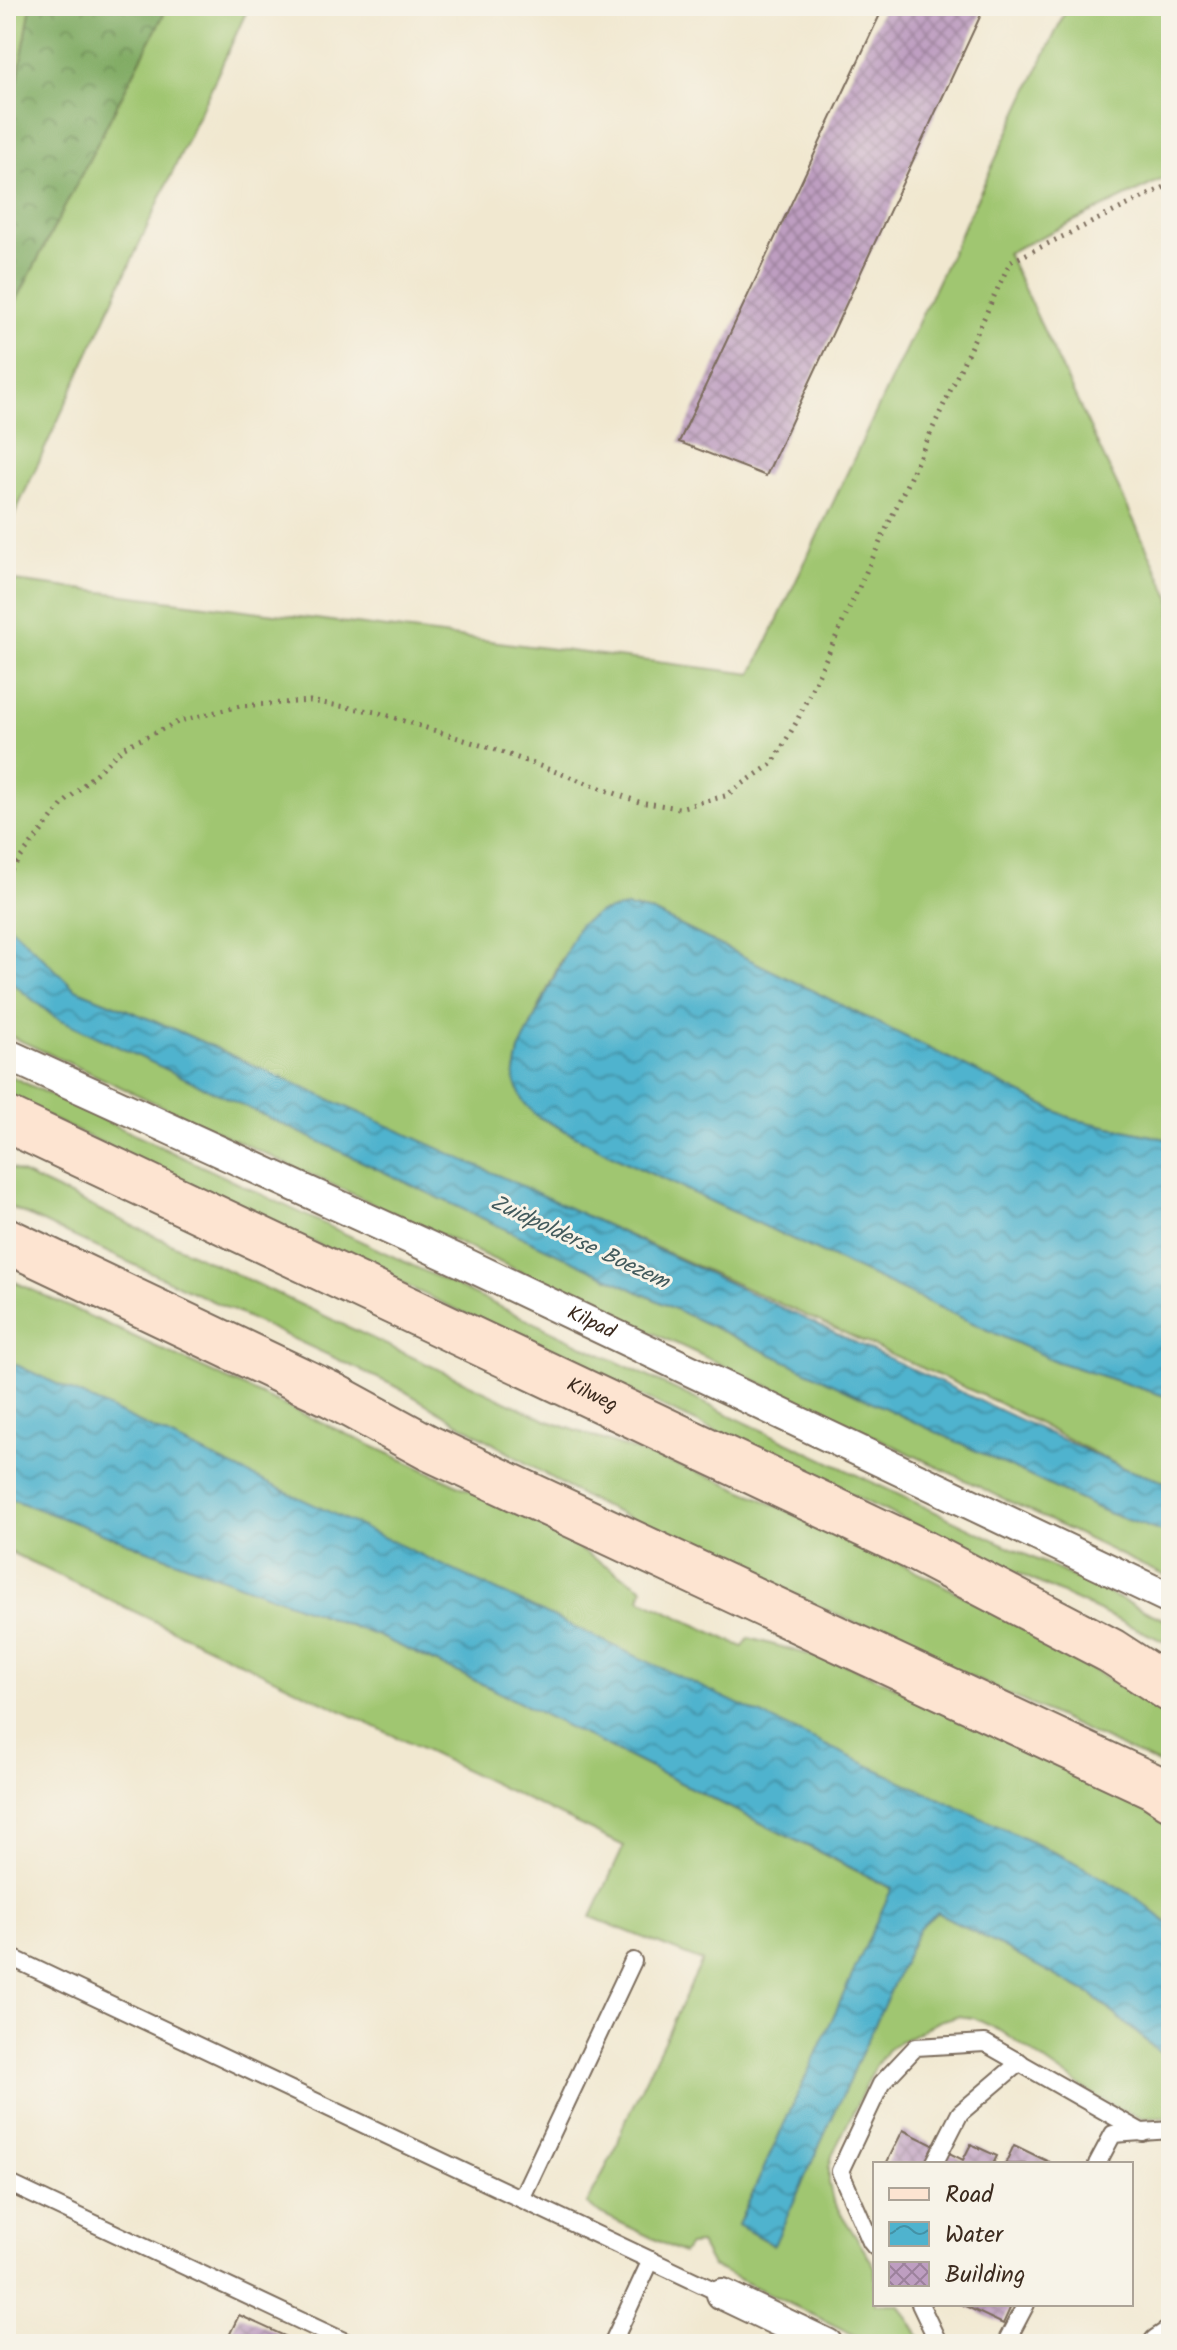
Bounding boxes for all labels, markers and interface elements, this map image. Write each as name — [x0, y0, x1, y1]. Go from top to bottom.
water label: Zuidpolderse Boezem — [484, 1186, 675, 1300]
street label: Kilpad — [561, 1298, 622, 1349]
street label: Kilweg — [561, 1370, 623, 1422]
legend — [873, 2162, 1133, 2306]
text: Road — [945, 2176, 994, 2215]
text: Water — [945, 2216, 1005, 2255]
text: Building — [945, 2256, 1025, 2295]

